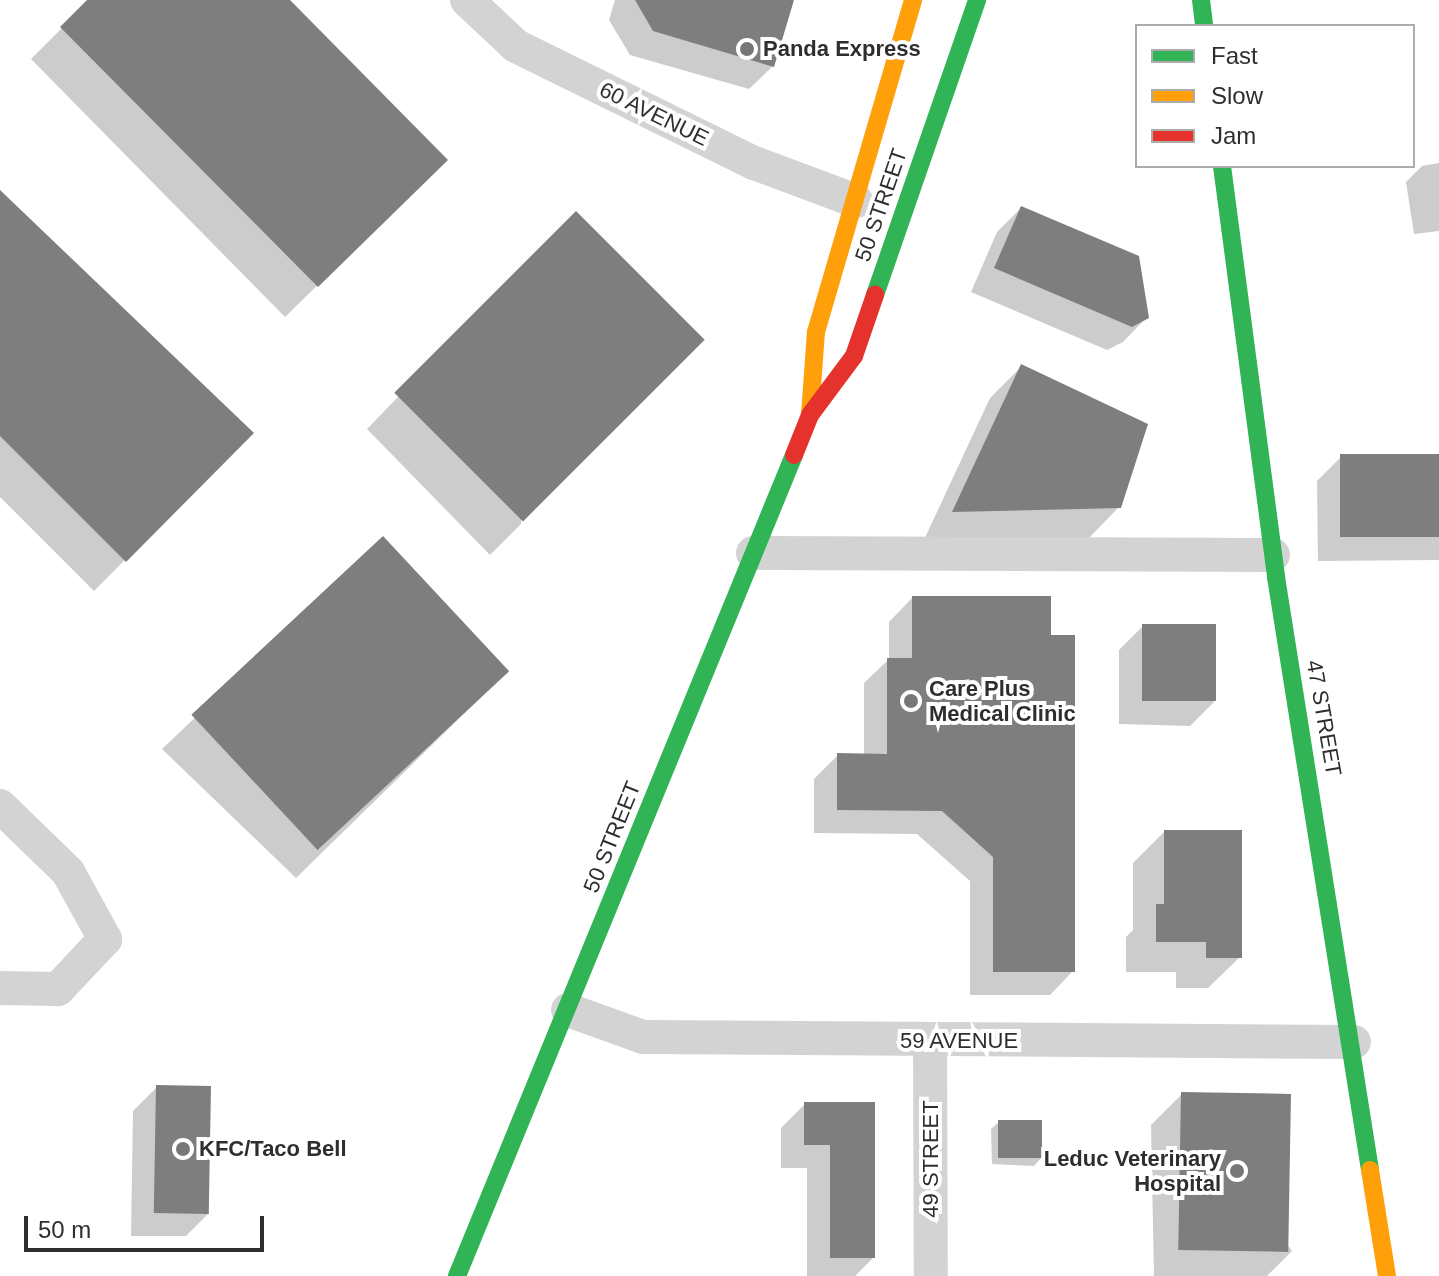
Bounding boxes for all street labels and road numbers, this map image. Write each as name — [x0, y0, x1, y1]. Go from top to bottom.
street label: 60 AVENUE — [595, 76, 713, 152]
street label: 50 STREET — [849, 145, 913, 265]
street label: 47 STREET — [1301, 658, 1347, 778]
street label: 50 STREET — [578, 778, 646, 896]
street label: 59 AVENUE — [899, 1028, 1019, 1054]
street label: 49 STREET — [918, 1100, 944, 1218]

